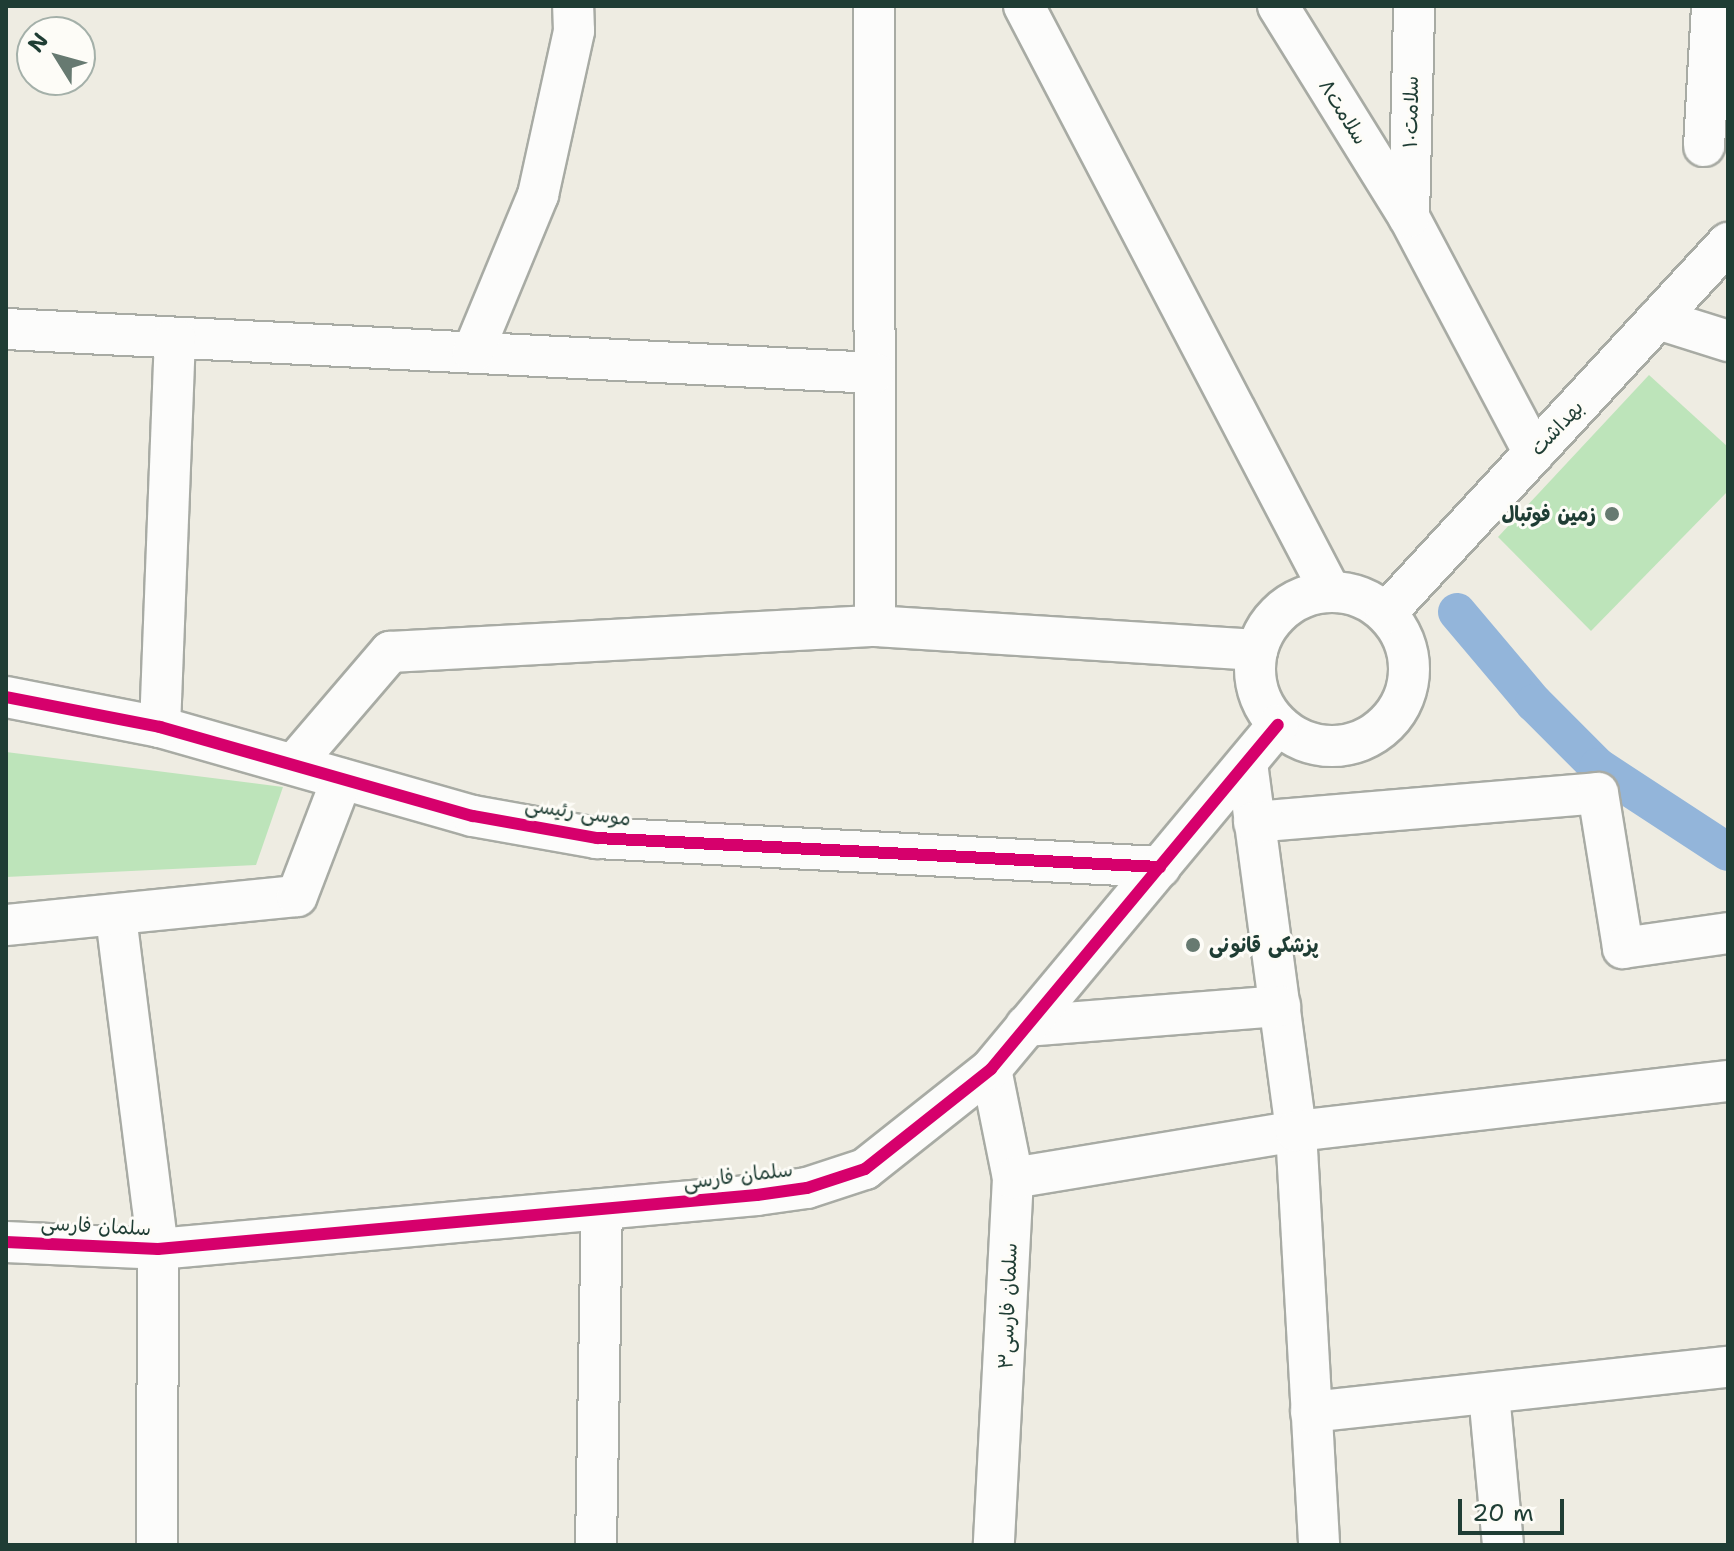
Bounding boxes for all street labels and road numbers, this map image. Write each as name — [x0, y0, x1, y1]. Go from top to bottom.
street label: سلامت۸ — [1314, 75, 1372, 149]
street label: سلامت۱۰ — [1398, 76, 1424, 148]
street label: بهداشت — [1525, 395, 1589, 461]
street label: موسی رئیسی — [523, 793, 633, 831]
street label: سلمان فارسی — [682, 1157, 794, 1195]
street label: سلمان فارسی — [40, 1211, 152, 1241]
street label: سلمان فارسی۳ — [994, 1242, 1022, 1370]

